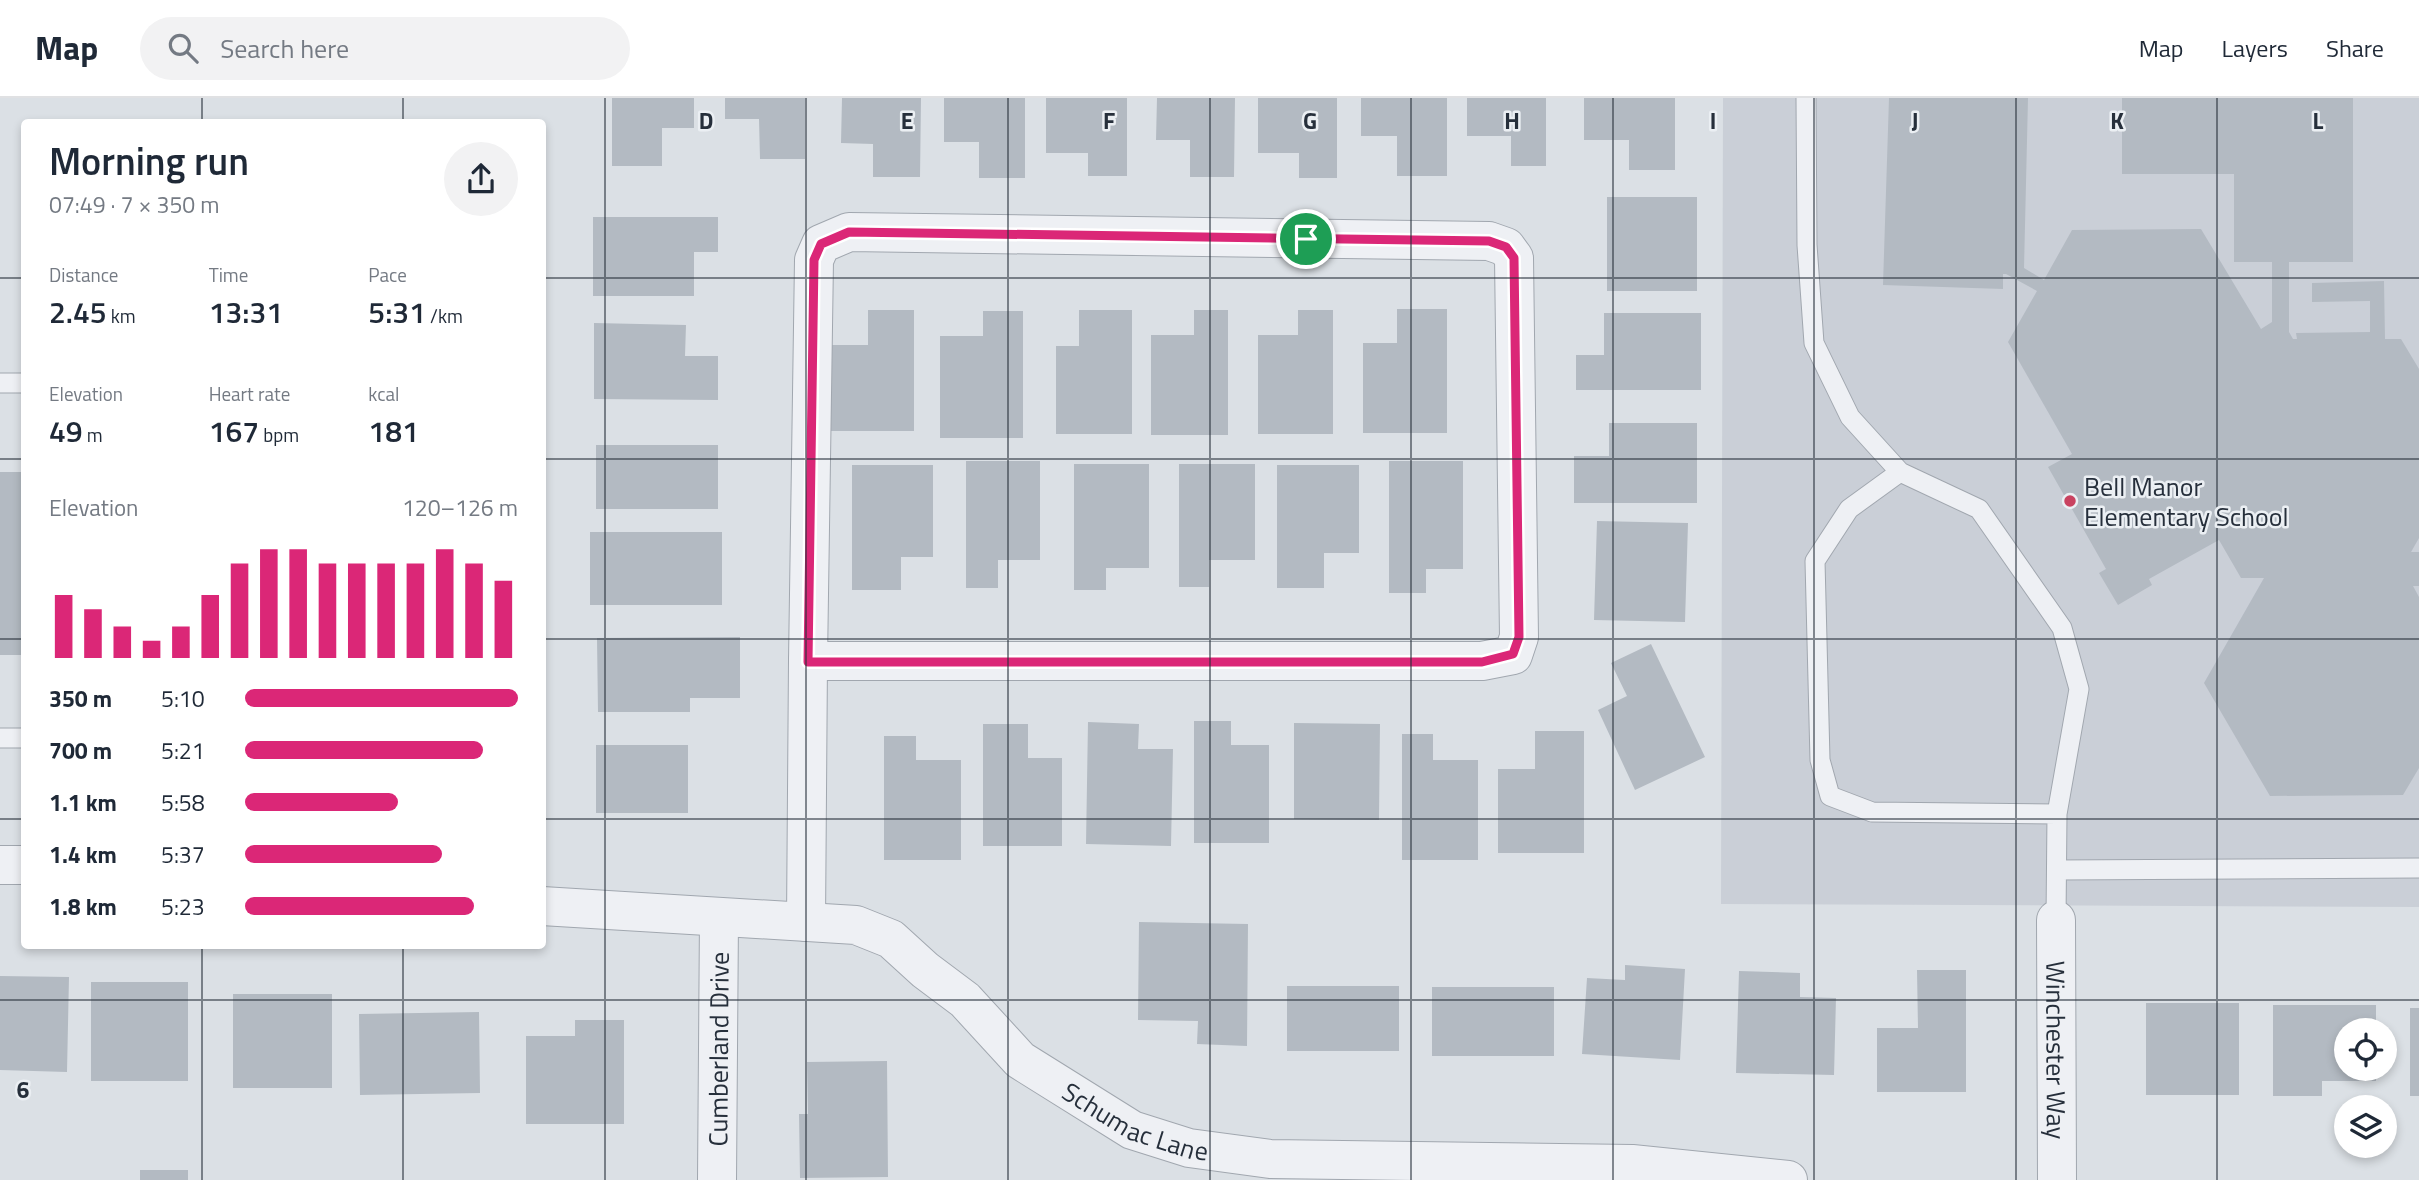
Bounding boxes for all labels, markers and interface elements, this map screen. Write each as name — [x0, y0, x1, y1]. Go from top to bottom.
search box — [140, 17, 630, 80]
text: Map — [35, 23, 98, 73]
icon: search — [164, 29, 202, 67]
text: Search here — [220, 29, 349, 68]
text: Map — [2139, 30, 2184, 66]
text: Layers — [2222, 30, 2288, 66]
text: Share — [2326, 30, 2384, 66]
text: D — [699, 103, 713, 138]
text: E — [901, 103, 913, 138]
text: F — [1103, 103, 1115, 138]
text: G — [1303, 103, 1317, 138]
text: H — [1504, 103, 1520, 138]
text: I — [1710, 103, 1716, 138]
text: J — [1912, 103, 1918, 138]
text: K — [2110, 103, 2124, 138]
text: L — [2313, 103, 2324, 138]
text: Morning run — [49, 132, 249, 190]
button: share — [444, 142, 518, 216]
text: 07:49 · 7 × 350 m — [49, 187, 219, 222]
pin — [1276, 209, 1336, 269]
icon: arrive — [1287, 220, 1325, 258]
text: Distance — [49, 260, 118, 289]
text: Time — [209, 260, 248, 289]
text: Pace — [368, 260, 407, 289]
text: 2.45 — [49, 289, 107, 335]
text: 13:31 — [209, 289, 283, 335]
text: 5:31 — [368, 289, 426, 335]
text: km — [107, 301, 136, 330]
text: /km — [426, 301, 463, 330]
text: Elevation — [49, 379, 123, 408]
text: Heart rate — [209, 379, 290, 408]
text: kcal — [368, 379, 399, 408]
text: 49 — [49, 408, 83, 454]
text: 167 — [209, 408, 259, 454]
text: 181 — [368, 408, 419, 454]
text: m — [83, 420, 103, 449]
text: bpm — [259, 420, 299, 449]
place label: Bell Manor Elementary School — [2084, 467, 2289, 536]
text: Elevation — [49, 490, 138, 525]
text: 120–126 m — [402, 490, 518, 525]
marker: Bell Manor Elementary School — [2062, 493, 2078, 509]
text: 350 m — [49, 681, 112, 716]
text: 5:10 — [161, 681, 205, 716]
text: 700 m — [49, 733, 112, 768]
text: 5:21 — [161, 733, 205, 768]
text: 1.1 km — [49, 785, 117, 820]
text: 5:58 — [161, 785, 205, 820]
text: 1.4 km — [49, 837, 117, 872]
text: 5:37 — [161, 837, 205, 872]
text: 1.8 km — [49, 889, 117, 924]
text: 5:23 — [161, 889, 205, 924]
street label: Cumberland Drive — [698, 952, 738, 1146]
street label: Winchester Way — [2037, 961, 2076, 1139]
map controls — [2334, 1018, 2397, 1158]
button: locate — [2334, 1018, 2397, 1081]
text: 6 — [17, 1072, 30, 1107]
street label: Schumac Lane — [1055, 1072, 1211, 1170]
button: layers — [2334, 1095, 2397, 1158]

